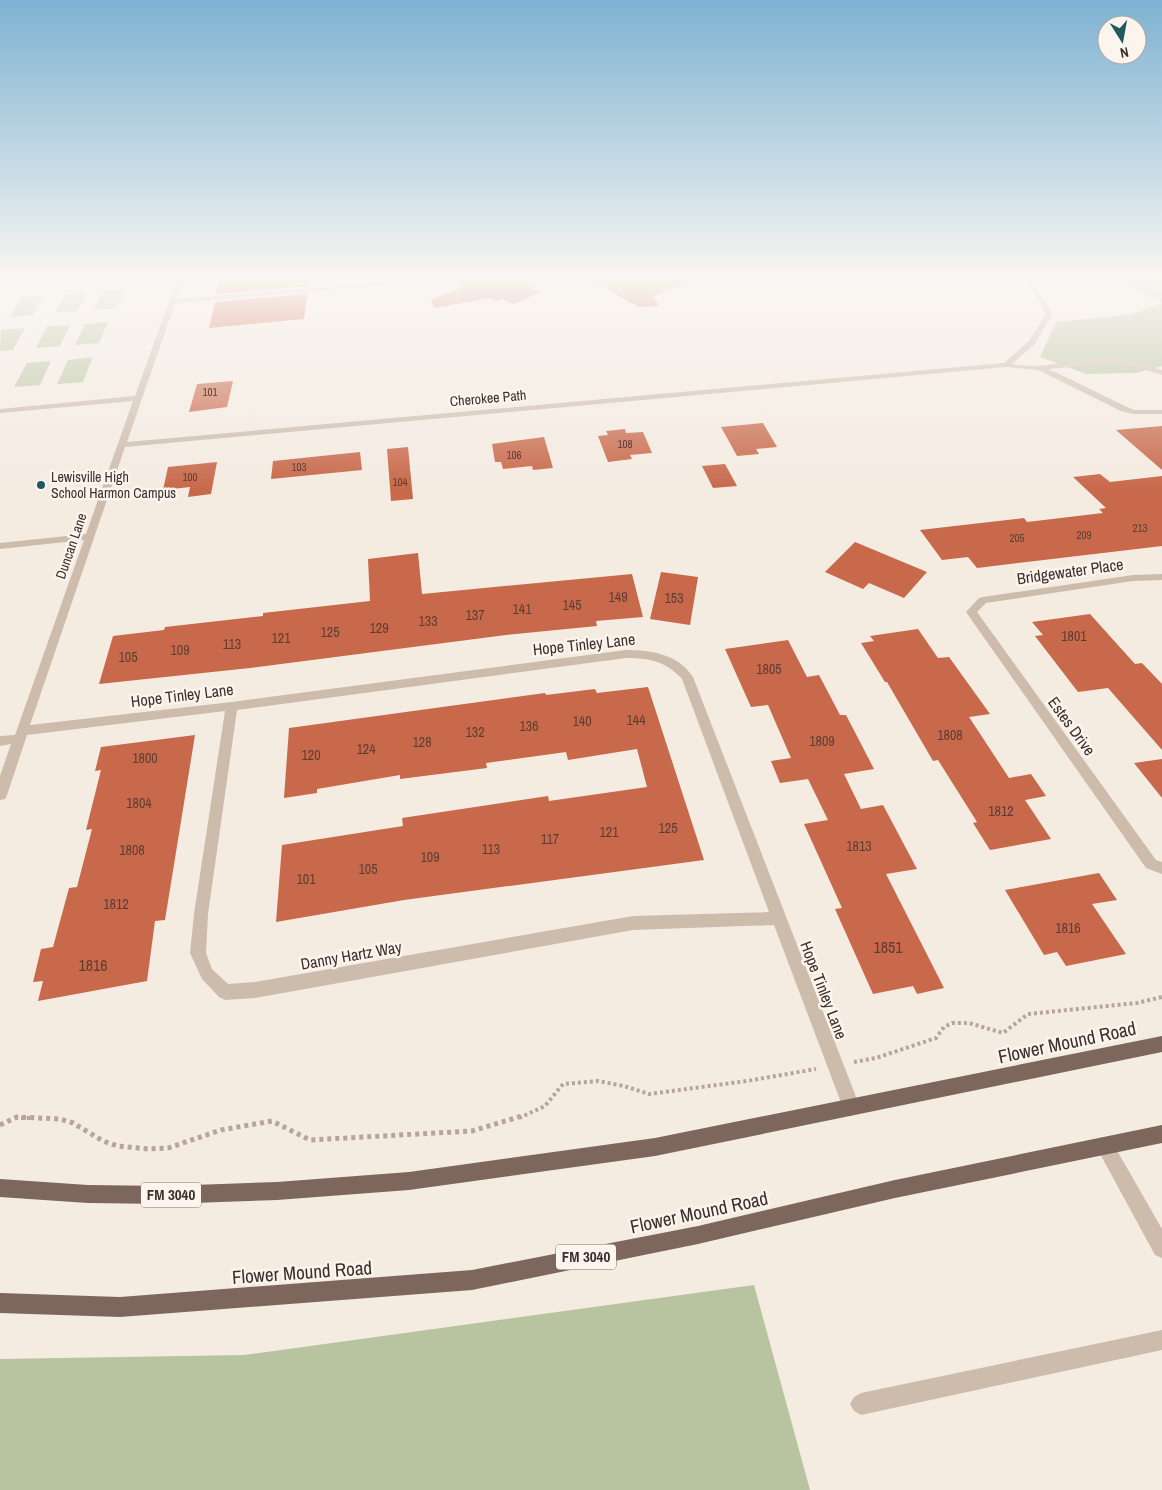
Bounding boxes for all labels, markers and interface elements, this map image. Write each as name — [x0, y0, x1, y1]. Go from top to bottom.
north arrow — [1097, 15, 1147, 65]
text: N — [1119, 43, 1130, 62]
house number: 101 — [202, 385, 218, 399]
street label: Cherokee Path — [449, 386, 527, 410]
house number: 108 — [617, 437, 633, 451]
house number: 106 — [506, 448, 522, 462]
house number: 103 — [291, 460, 307, 474]
place label: Lewisville High School Harmon Campus — [51, 468, 176, 502]
house number: 100 — [182, 470, 198, 484]
house number: 104 — [392, 475, 408, 489]
marker: Lewisville High School Harmon Campus — [35, 479, 47, 491]
street label: Duncan Lane — [51, 511, 91, 581]
house number: 213 — [1132, 521, 1148, 535]
house number: 209 — [1076, 528, 1092, 542]
house number: 205 — [1009, 531, 1025, 545]
street label: Bridgewater Place — [1015, 553, 1125, 589]
house number: 149 — [608, 588, 628, 606]
house number: 153 — [664, 589, 684, 607]
house number: 145 — [562, 596, 582, 614]
house number: 141 — [512, 600, 532, 618]
house number: 137 — [465, 606, 485, 624]
house number: 133 — [418, 612, 438, 630]
house number: 129 — [369, 619, 389, 637]
house number: 125 — [320, 623, 340, 641]
house number: 1801 — [1061, 627, 1087, 645]
street label: Hope Tinley Lane — [532, 628, 636, 660]
house number: 121 — [271, 629, 291, 647]
house number: 113 — [223, 635, 241, 653]
house number: 109 — [170, 641, 190, 659]
house number: 105 — [118, 648, 138, 666]
house number: 1805 — [756, 660, 782, 678]
street label: Hope Tinley Lane — [130, 678, 234, 712]
street label: Estes Drive — [1043, 692, 1101, 760]
house number: 144 — [626, 711, 646, 729]
house number: 140 — [572, 712, 592, 730]
house number: 136 — [519, 717, 539, 735]
house number: 132 — [465, 723, 485, 741]
house number: 1808 — [937, 726, 963, 744]
house number: 1809 — [809, 732, 835, 750]
house number: 128 — [412, 733, 432, 751]
house number: 124 — [356, 740, 376, 758]
house number: 120 — [301, 746, 321, 764]
house number: 1800 — [132, 749, 158, 767]
house number: 1804 — [126, 794, 152, 812]
house number: 1812 — [988, 802, 1014, 820]
house number: 125 — [658, 819, 678, 837]
house number: 121 — [599, 823, 619, 841]
house number: 117 — [541, 830, 559, 848]
house number: 1813 — [846, 837, 872, 855]
house number: 113 — [482, 840, 500, 858]
house number: 1808 — [119, 841, 145, 859]
house number: 109 — [420, 848, 440, 866]
house number: 105 — [358, 860, 378, 878]
house number: 101 — [296, 870, 316, 888]
house number: 1812 — [103, 895, 129, 913]
house number: 1816 — [1055, 919, 1081, 937]
street label: Danny Hartz Way — [299, 935, 404, 975]
house number: 1851 — [873, 936, 903, 958]
street label: Hope Tinley Lane — [795, 938, 853, 1042]
house number: 1816 — [78, 954, 108, 976]
street label: Flower Mound Road — [996, 1015, 1138, 1069]
road number: FM 3040 — [141, 1182, 201, 1208]
street label: Flower Mound Road — [628, 1185, 770, 1239]
road number: FM 3040 — [556, 1244, 616, 1270]
street label: Flower Mound Road — [231, 1254, 373, 1290]

